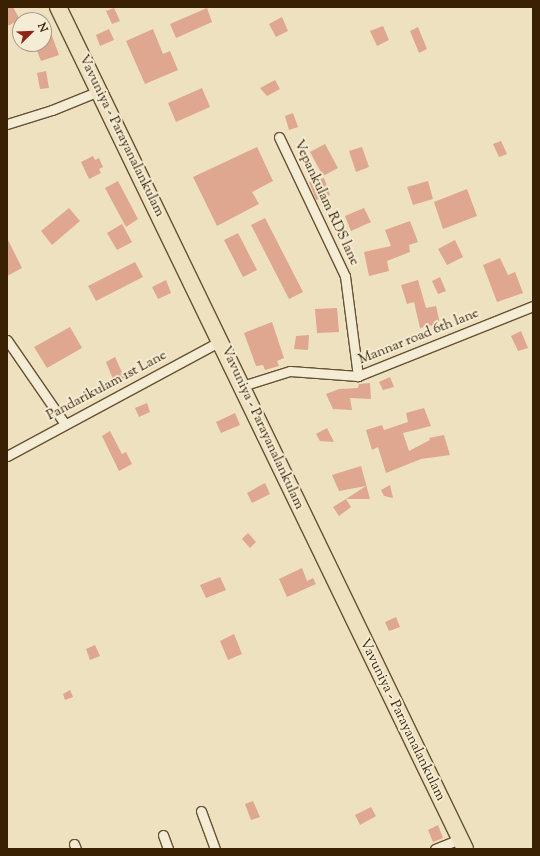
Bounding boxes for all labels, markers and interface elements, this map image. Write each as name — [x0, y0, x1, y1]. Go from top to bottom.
north arrow — [12, 12, 52, 52]
text: N — [33, 21, 51, 35]
street label: Vavuniya - Parayanalankulam — [74, 52, 168, 220]
street label: Vepankulam RDS lane — [290, 138, 362, 268]
street label: Mannar road 6th lane — [356, 305, 482, 369]
street label: Vavuniya - Parayanalankulam — [217, 344, 307, 512]
street label: Pandarikulam 1st Lane — [44, 347, 170, 425]
street label: Vavuniya - Parayanalankulam — [355, 636, 449, 804]

